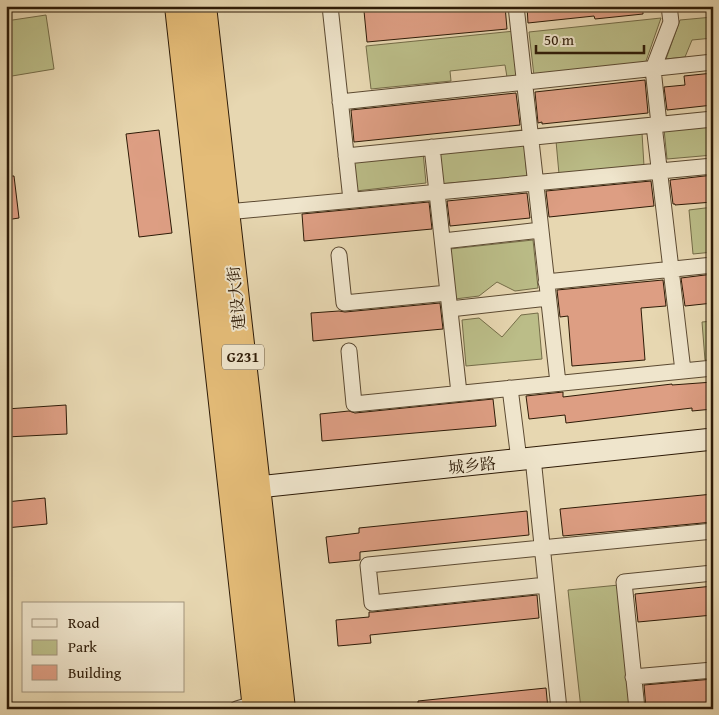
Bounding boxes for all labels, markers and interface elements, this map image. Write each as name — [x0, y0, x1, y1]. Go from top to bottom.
scale bar — [536, 22, 644, 54]
text: 50 m — [544, 29, 575, 50]
street label: 建设大街 — [221, 265, 251, 331]
road number: G231 — [222, 344, 264, 370]
street label: 城乡路 — [447, 451, 497, 479]
legend — [22, 602, 185, 692]
text: Road — [68, 612, 99, 633]
text: Park — [68, 636, 97, 657]
text: Building — [68, 662, 122, 683]

